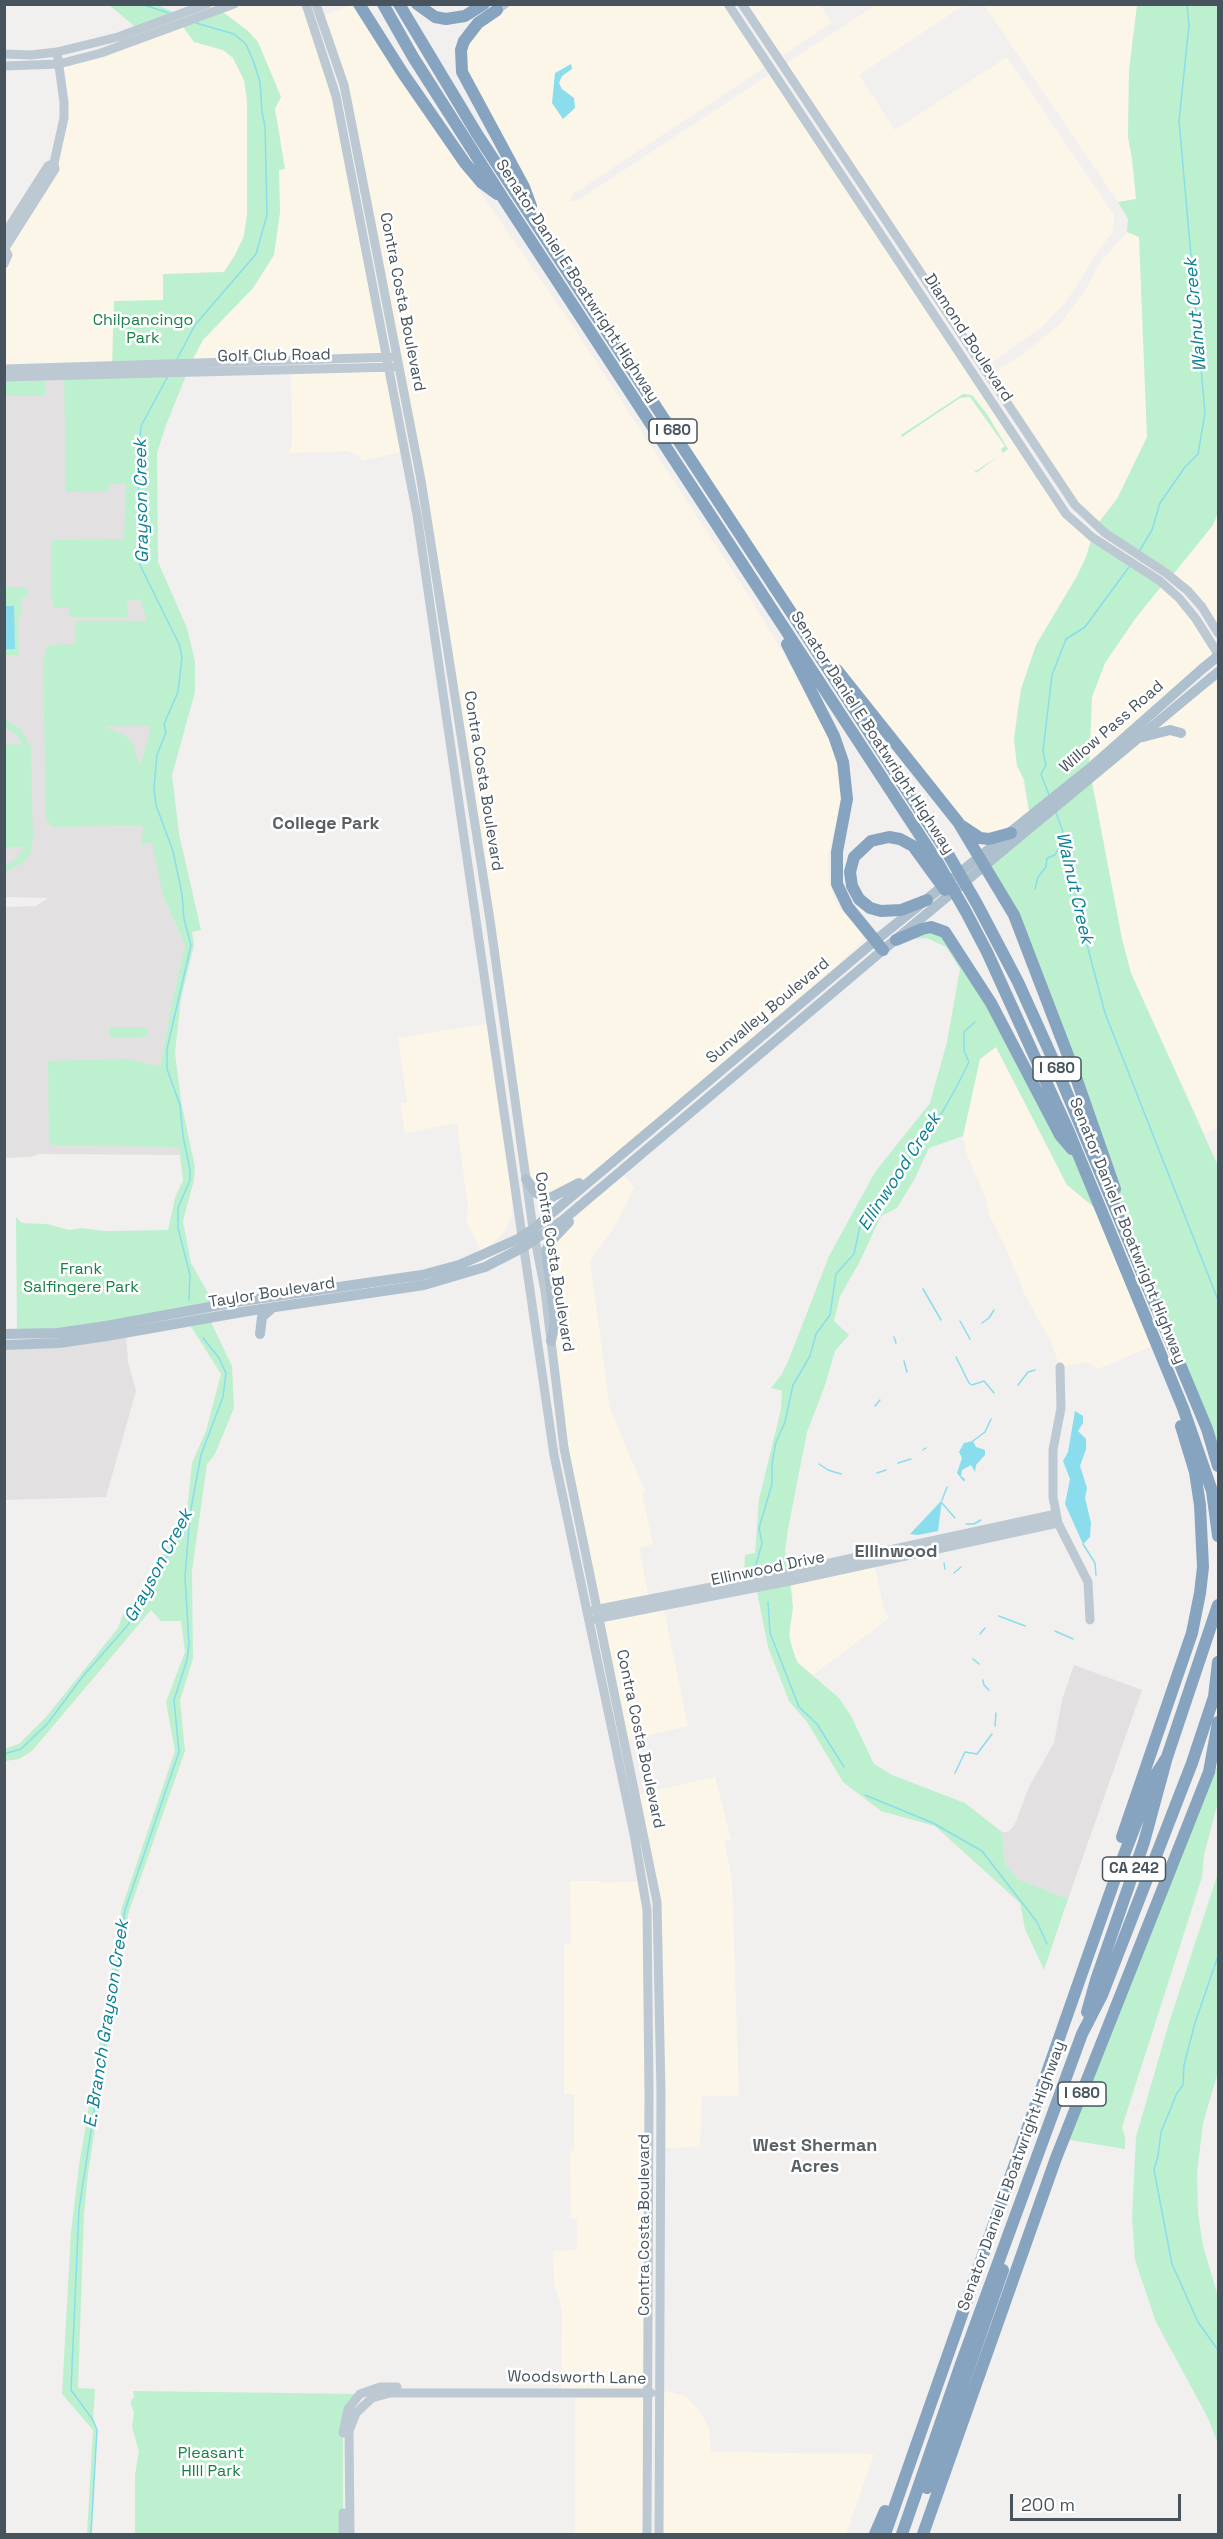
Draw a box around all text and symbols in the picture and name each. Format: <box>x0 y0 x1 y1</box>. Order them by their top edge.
street label: Senator Daniel E Boatwright Highway <box>491 156 663 406</box>
street label: Contra Costa Boulevard <box>375 211 429 393</box>
water label: Walnut Creek <box>1180 257 1212 373</box>
street label: Diamond Boulevard <box>919 270 1017 406</box>
park label: Chilpancingo Park <box>93 311 193 349</box>
street label: Golf Club Road <box>217 345 331 367</box>
road number: I 680 <box>649 419 697 443</box>
water label: Grayson Creek <box>130 438 154 564</box>
street label: Senator Daniel E Boatwright Highway <box>786 608 958 858</box>
street label: Willow Pass Road <box>1056 677 1168 777</box>
street label: Contra Costa Boulevard <box>459 690 507 872</box>
district label: College Park <box>272 813 380 835</box>
water label: Walnut Creek <box>1051 830 1097 946</box>
street label: Sunvalley Boulevard <box>703 954 833 1068</box>
road number: I 680 <box>1033 1057 1081 1081</box>
street label: Senator Daniel E Boatwright Highway <box>1065 1095 1189 1367</box>
water label: Ellinwood Creek <box>854 1109 946 1235</box>
street label: Contra Costa Boulevard <box>530 1171 578 1353</box>
park label: Frank Salfingere Park <box>23 1260 139 1298</box>
street label: Taylor Boulevard <box>207 1274 337 1312</box>
water label: Grayson Creek <box>120 1506 198 1626</box>
district label: Ellinwood <box>854 1541 938 1563</box>
street label: Ellinwood Drive <box>709 1548 827 1590</box>
street label: Contra Costa Boulevard <box>612 1648 668 1830</box>
road number: CA 242 <box>1102 1857 1166 1881</box>
water label: E. Branch Grayson Creek <box>80 1918 134 2130</box>
street label: Senator Daniel E Boatwright Highway <box>954 2039 1070 2313</box>
road number: I 680 <box>1058 2082 1106 2106</box>
street label: Contra Costa Boulevard <box>635 2134 655 2316</box>
district label: West Sherman Acres <box>753 2135 877 2178</box>
street label: Woodsworth Lane <box>507 2367 647 2389</box>
park label: Pleasant HIll Park <box>178 2444 244 2482</box>
scale bar <box>1013 2482 1184 2520</box>
text: 200 m <box>1021 2493 1075 2516</box>

